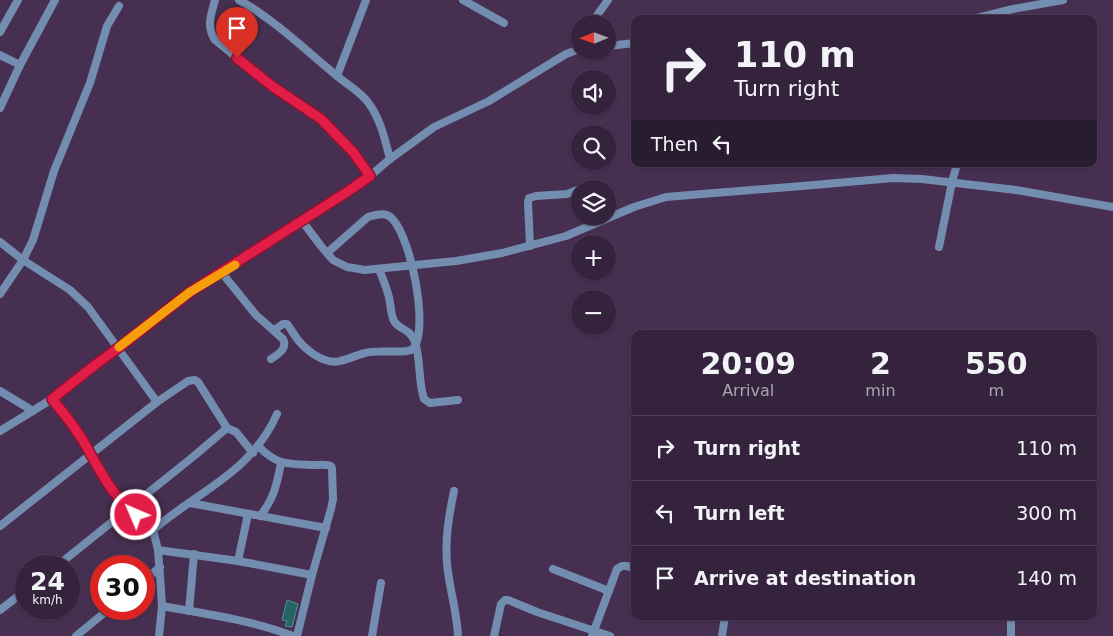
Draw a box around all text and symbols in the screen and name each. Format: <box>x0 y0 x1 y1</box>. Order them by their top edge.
pin <box>216 7 258 58</box>
icon: arrive <box>223 14 251 42</box>
north arrow <box>571 15 616 60</box>
map controls <box>571 15 616 335</box>
icon: right <box>651 35 716 100</box>
text: 110 m <box>734 35 856 75</box>
button: sound <box>571 70 616 115</box>
text: Turn right <box>734 76 839 101</box>
button: search <box>571 125 616 170</box>
icon: left <box>708 130 736 158</box>
text: Then <box>651 133 698 155</box>
button: layers <box>571 180 616 225</box>
button: + <box>571 235 616 280</box>
button: − <box>571 290 616 335</box>
text: 20:09 <box>700 346 796 381</box>
text: 2 <box>870 346 891 381</box>
text: 550 <box>965 346 1028 381</box>
text: Arrival <box>722 381 774 400</box>
text: min <box>865 381 896 400</box>
text: m <box>988 381 1004 400</box>
icon: right <box>651 434 679 462</box>
text: Turn right <box>694 437 800 459</box>
text: 110 m <box>1016 437 1077 459</box>
position arrow <box>109 488 161 540</box>
icon: left <box>651 499 679 527</box>
text: Turn left <box>694 502 785 524</box>
text: 300 m <box>1016 502 1077 524</box>
speed limit sign: 30 <box>90 555 155 620</box>
icon: arrive <box>651 564 679 592</box>
text: 24 <box>30 567 65 596</box>
text: Arrive at destination <box>694 567 916 589</box>
text: 140 m <box>1016 567 1077 589</box>
text: km/h <box>32 593 63 607</box>

